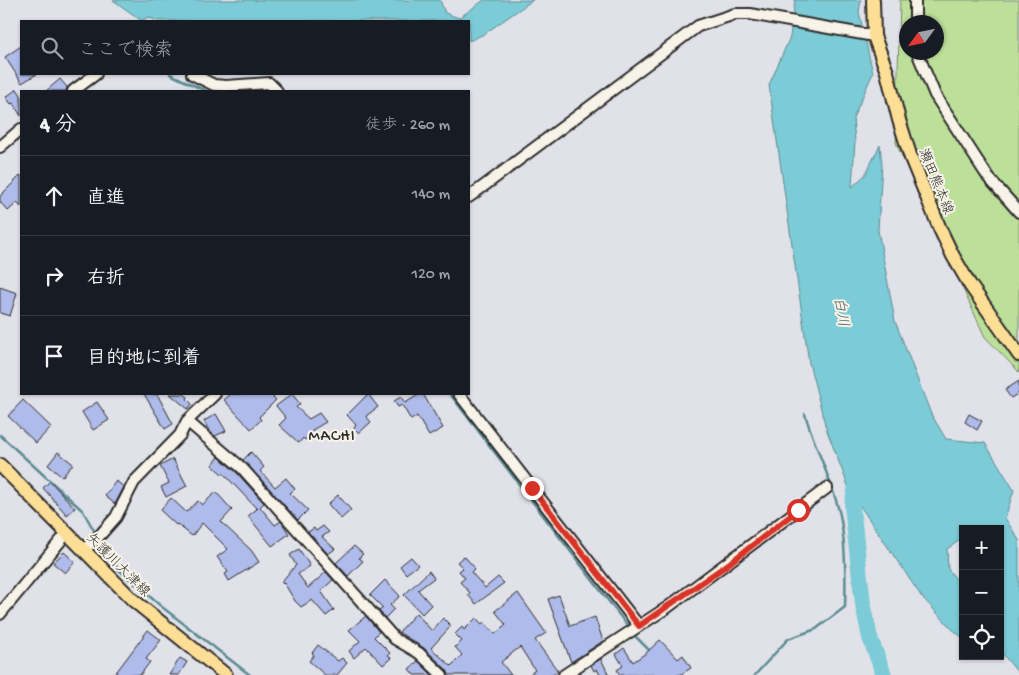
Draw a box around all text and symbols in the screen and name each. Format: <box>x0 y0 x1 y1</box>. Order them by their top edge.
north arrow <box>899 15 944 60</box>
search box <box>20 20 470 75</box>
icon: search <box>38 34 66 62</box>
text: ここで検索 <box>78 40 173 63</box>
text: 4 分 <box>40 114 76 139</box>
text: 徒歩 · 260 m <box>365 117 450 136</box>
street label: 瀬田熊本線 <box>914 146 956 218</box>
icon: ahead <box>40 182 68 210</box>
text: 140 m <box>412 186 450 205</box>
text: 直進 <box>87 188 125 211</box>
icon: right <box>40 262 68 290</box>
text: 120 m <box>411 266 450 285</box>
text: 右折 <box>87 268 125 291</box>
water label: 白川 <box>829 296 851 329</box>
icon: arrive <box>40 342 68 370</box>
text: 目的地に到着 <box>87 348 201 371</box>
district label: MACHI <box>308 428 356 447</box>
route end <box>521 477 544 500</box>
route start <box>787 499 810 522</box>
map controls <box>959 525 1004 660</box>
button: + <box>959 525 1004 570</box>
street label: 矢護川大津線 <box>82 530 153 601</box>
button: − <box>959 570 1004 615</box>
button: locate <box>959 615 1004 660</box>

